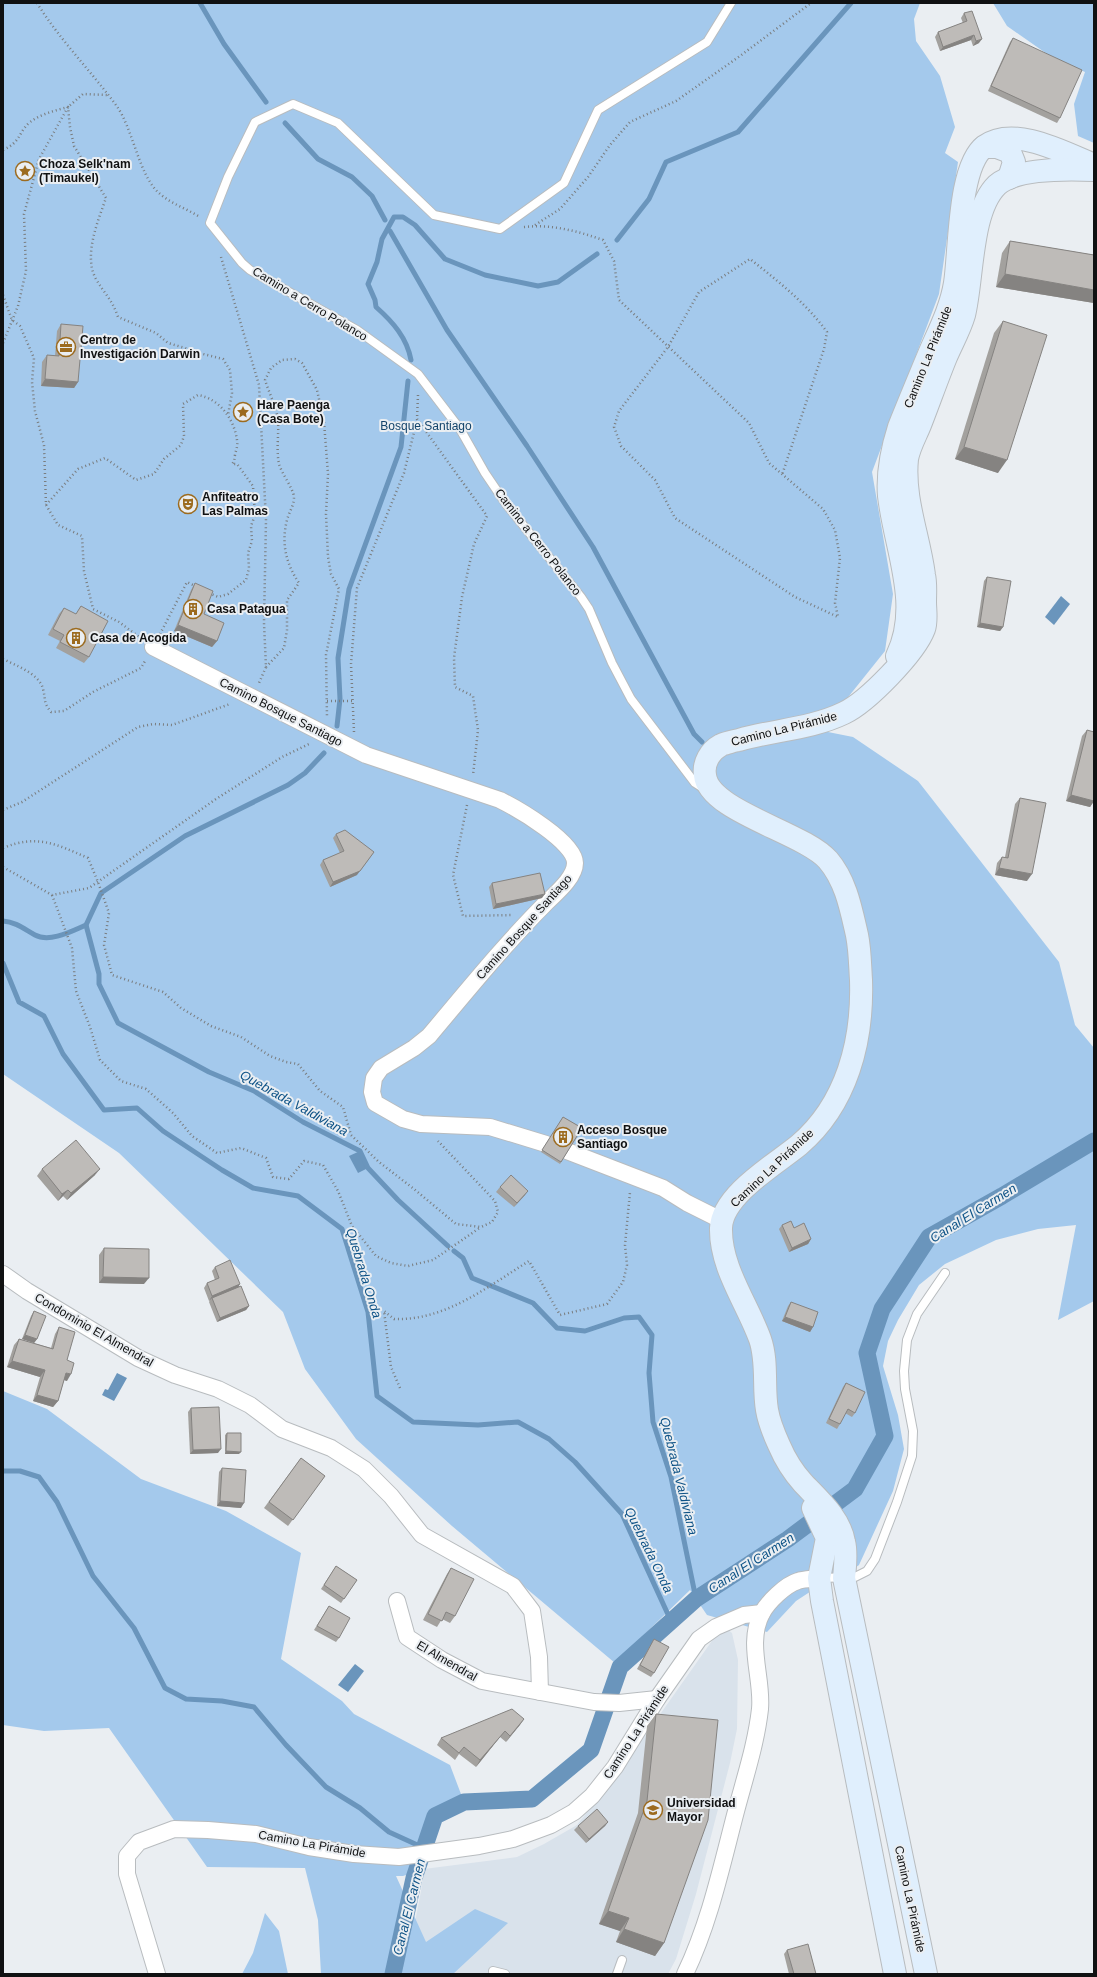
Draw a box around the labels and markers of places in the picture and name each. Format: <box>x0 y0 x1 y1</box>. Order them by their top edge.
place label: Choza Selk'nam (Timaukel) <box>39 157 131 185</box>
place icon: Choza Selk'nam (Timaukel) <box>14 160 36 182</box>
place label: Centro de Investigación Darwin <box>80 333 200 361</box>
office icon: Centro de Investigación Darwin <box>55 336 77 358</box>
place label: Hare Paenga (Casa Bote) <box>257 398 330 426</box>
place icon: Hare Paenga (Casa Bote) <box>232 401 254 423</box>
place label: Anfiteatro Las Palmas <box>202 490 268 518</box>
theatre icon: Anfiteatro Las Palmas <box>177 493 199 515</box>
building icon: Casa Patagua <box>182 598 204 620</box>
place label: Casa Patagua <box>207 602 286 616</box>
building icon: Casa de Acogida <box>65 627 87 649</box>
place label: Casa de Acogida <box>90 631 187 645</box>
place label: Acceso Bosque Santiago <box>577 1123 667 1151</box>
building icon: Acceso Bosque Santiago <box>552 1126 574 1148</box>
place label: Universidad Mayor <box>667 1796 736 1824</box>
school or university icon: Universidad Mayor <box>642 1799 664 1821</box>

